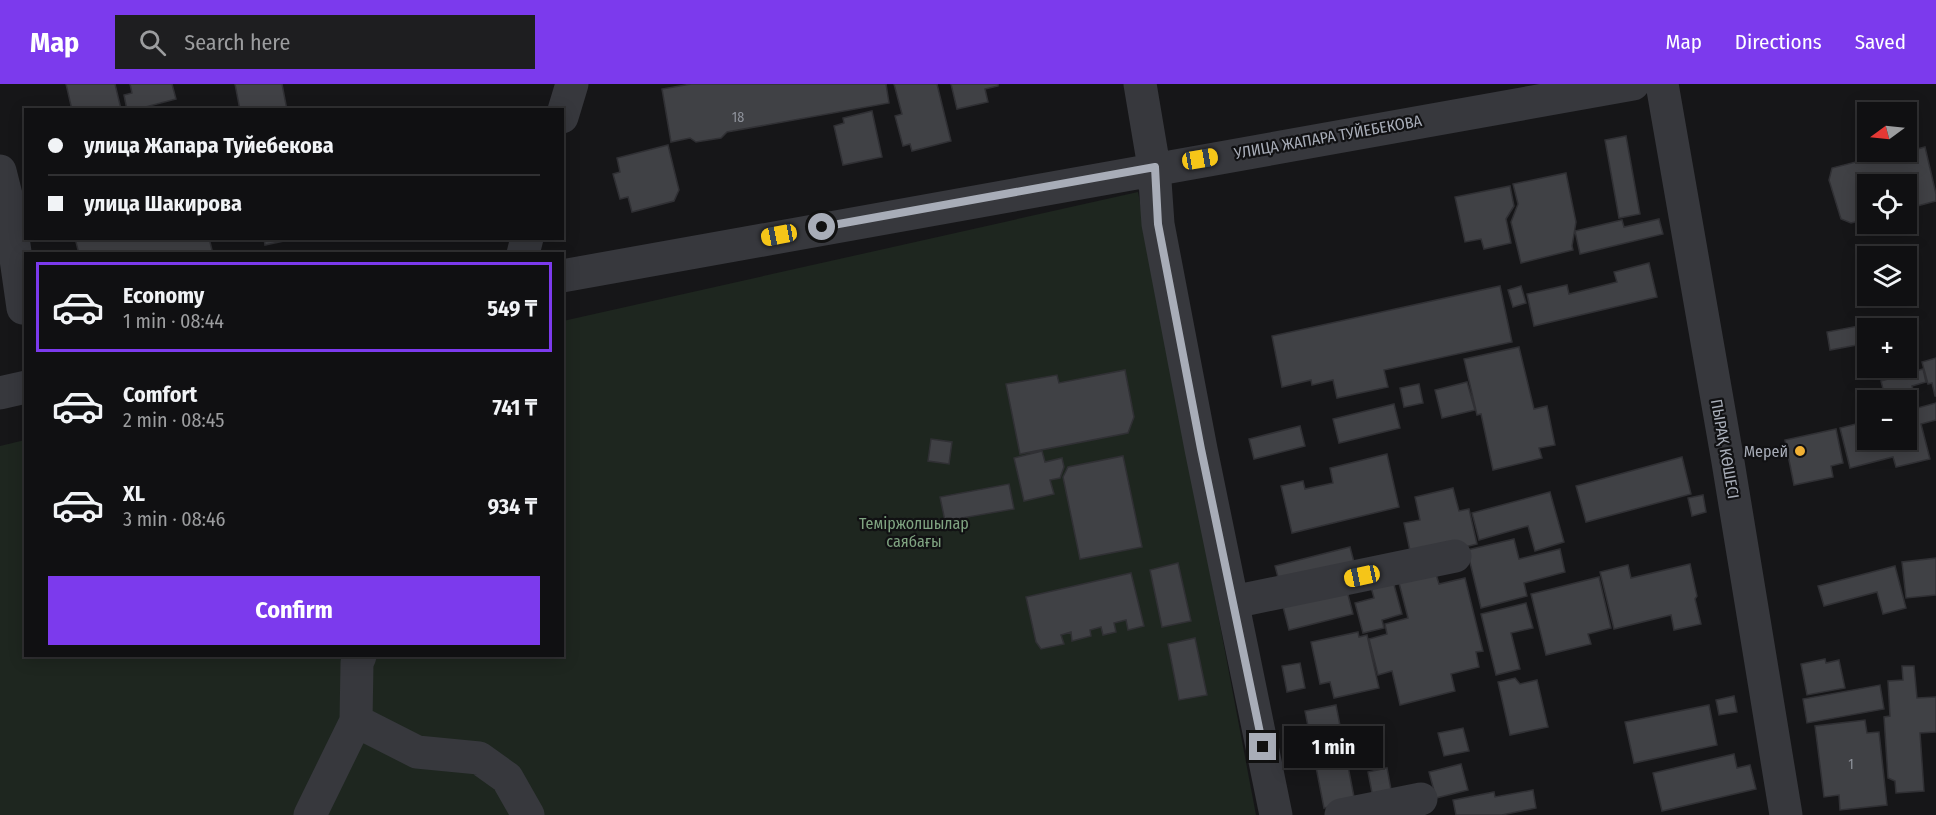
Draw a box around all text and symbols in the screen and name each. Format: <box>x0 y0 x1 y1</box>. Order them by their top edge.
search box <box>115 15 535 69</box>
text: Map <box>30 26 79 59</box>
icon: search <box>136 26 169 59</box>
text: Search here <box>184 29 290 56</box>
text: Map <box>1665 29 1702 55</box>
text: Directions <box>1735 29 1822 55</box>
text: Saved <box>1855 29 1906 55</box>
north arrow <box>1857 102 1917 162</box>
map controls <box>1857 102 1917 450</box>
house number: 18 <box>732 109 744 126</box>
street label: УЛИЦА ЖАПАРА ТУЙЕБЕКОВА <box>1232 111 1424 163</box>
text: улица Жапара Туйебекова <box>84 132 334 159</box>
car <box>1181 147 1219 171</box>
button: locate <box>1857 174 1917 234</box>
text: улица Шакирова <box>84 190 242 217</box>
route start <box>808 213 835 240</box>
car <box>760 223 798 247</box>
button: layers <box>1857 246 1917 306</box>
icon: car <box>51 280 105 334</box>
text: Economy <box>123 282 204 309</box>
text: 549 ₸ <box>487 295 537 322</box>
text: 1 min · 08:44 <box>123 309 224 333</box>
button: + <box>1857 318 1917 378</box>
icon: car <box>51 379 105 433</box>
text: Comfort <box>123 381 197 408</box>
button: − <box>1857 390 1917 450</box>
text: 741 ₸ <box>493 394 537 421</box>
street label: ПЫРАҚ КӨШЕСІ <box>1707 398 1743 500</box>
text: 2 min · 08:45 <box>123 408 224 432</box>
place label: Мерей <box>1744 442 1788 461</box>
marker: Мерей <box>1793 444 1807 458</box>
icon: car <box>51 478 105 532</box>
text: XL <box>123 480 145 507</box>
text: 934 ₸ <box>488 493 537 520</box>
text: 3 min · 08:46 <box>123 507 225 531</box>
park label: Теміржолшылар саябағы <box>859 514 969 551</box>
car <box>1343 563 1381 589</box>
button: Confirm <box>48 576 540 645</box>
callout: 1 min <box>1284 726 1383 768</box>
route end <box>1249 733 1276 760</box>
text: 1 min <box>1312 735 1355 759</box>
house number: 1 <box>1848 756 1854 773</box>

